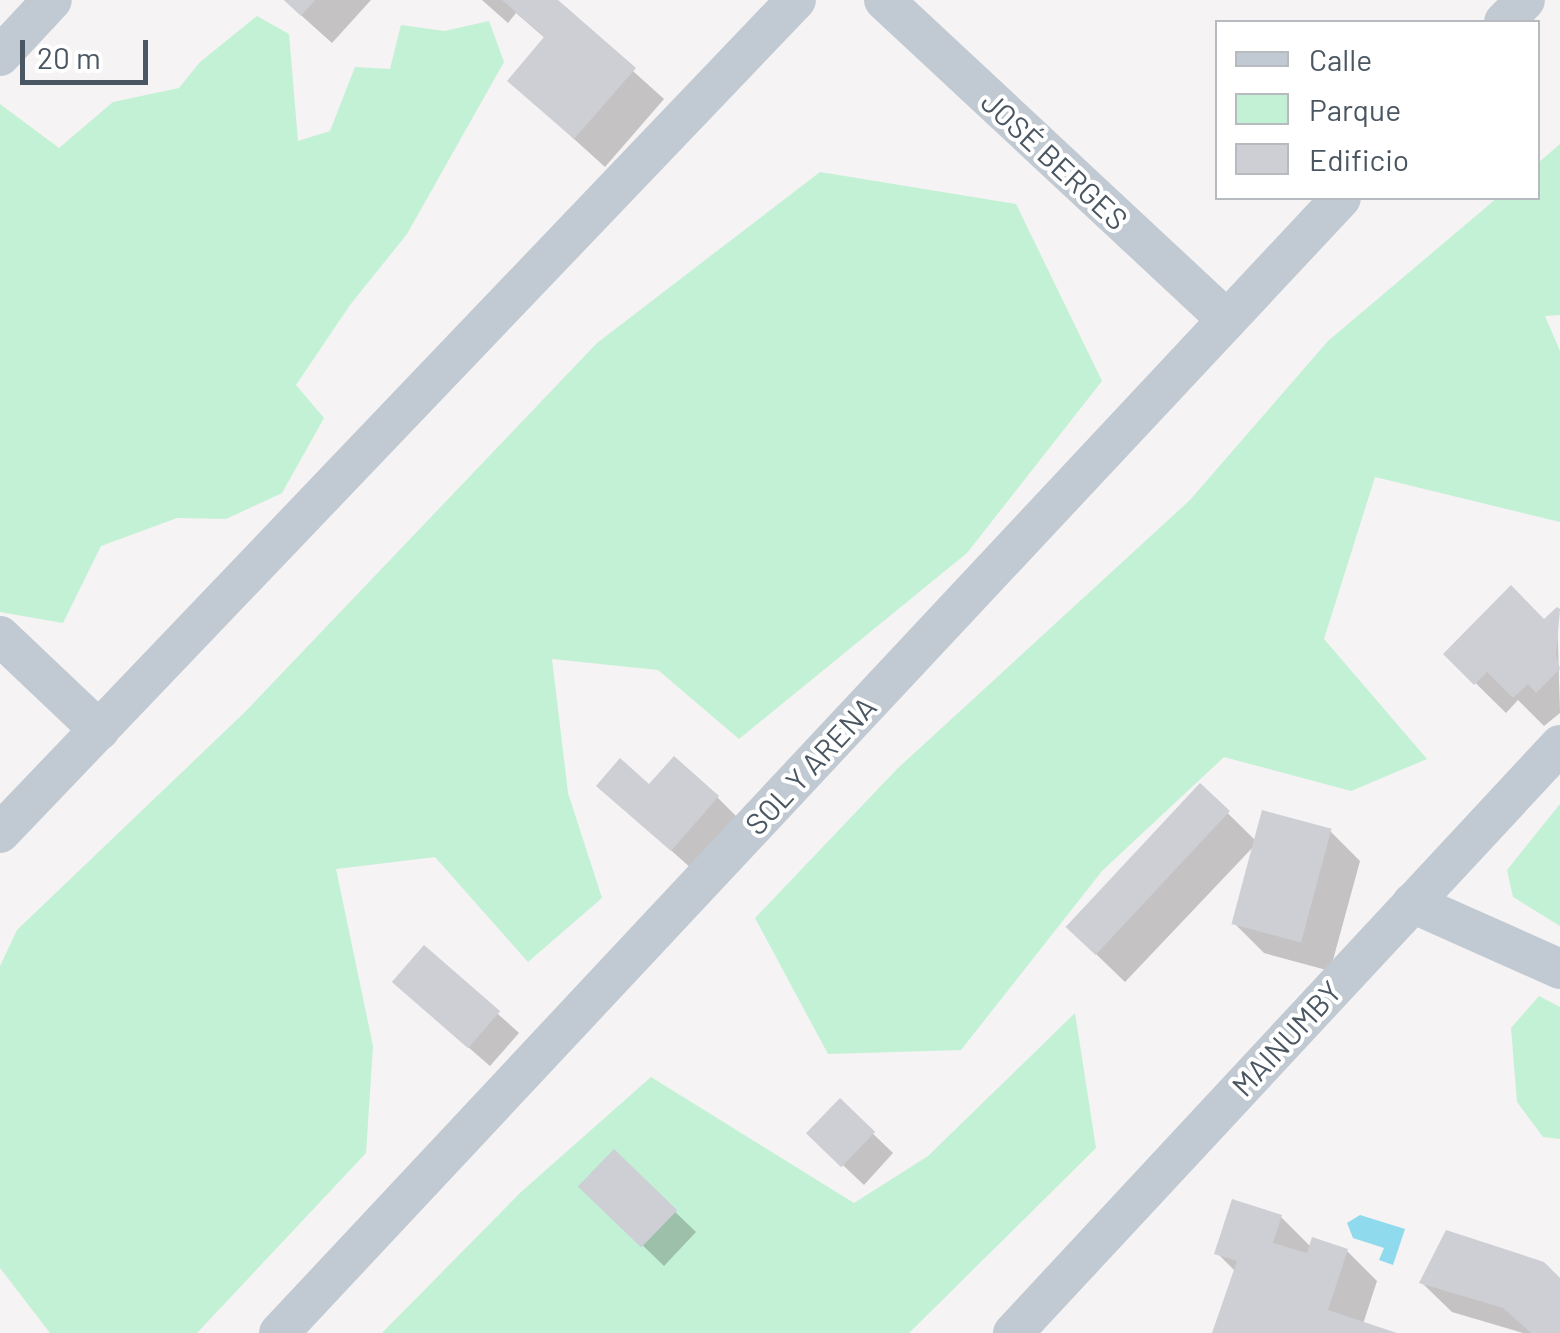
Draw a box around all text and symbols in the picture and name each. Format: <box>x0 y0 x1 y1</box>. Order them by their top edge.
scale bar <box>25 20 152 82</box>
legend <box>1215 20 1540 200</box>
text: 20 m <box>37 39 101 75</box>
text: Calle <box>1309 41 1372 77</box>
street label: JOSÉ BERGES <box>974 83 1136 237</box>
text: Parque <box>1309 91 1401 127</box>
text: Edificio <box>1309 141 1409 177</box>
street label: SOL Y ARENA <box>737 689 883 841</box>
street label: MAINUMBY <box>1224 973 1348 1103</box>

